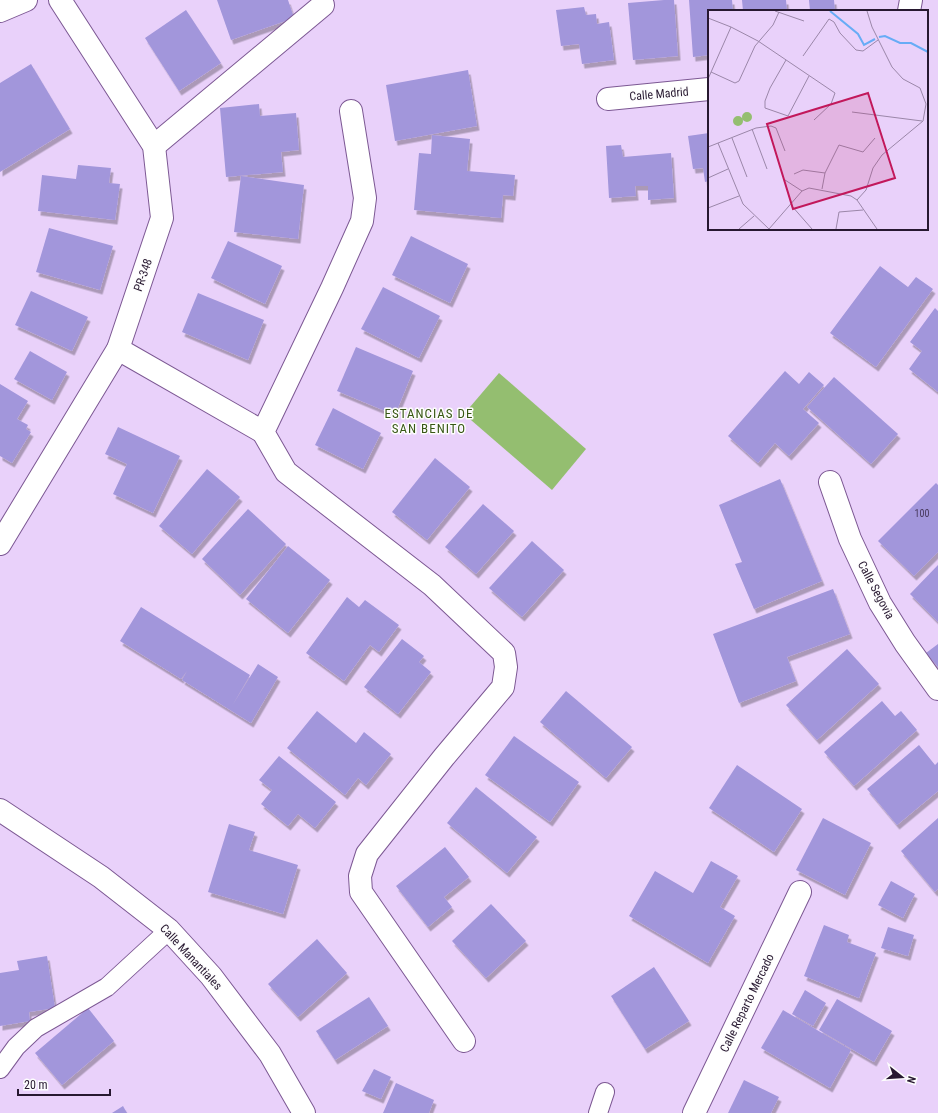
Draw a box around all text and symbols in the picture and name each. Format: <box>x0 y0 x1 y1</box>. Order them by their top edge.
inset map <box>708 10 928 230</box>
street label: Calle Madrid <box>629 84 689 104</box>
street label: PR-348 <box>131 257 155 293</box>
district label: ESTANCIAS DE SAN BENITO <box>385 406 473 436</box>
house number: 100 <box>915 508 929 519</box>
street label: Calle Segovia <box>855 559 897 622</box>
street label: Calle Manantiales <box>157 921 225 993</box>
street label: Calle Reparto Mercado <box>717 952 777 1054</box>
north arrow <box>882 1057 922 1097</box>
scale bar <box>18 1071 110 1097</box>
text: N <box>904 1075 918 1085</box>
text: 20 m <box>24 1078 48 1092</box>

